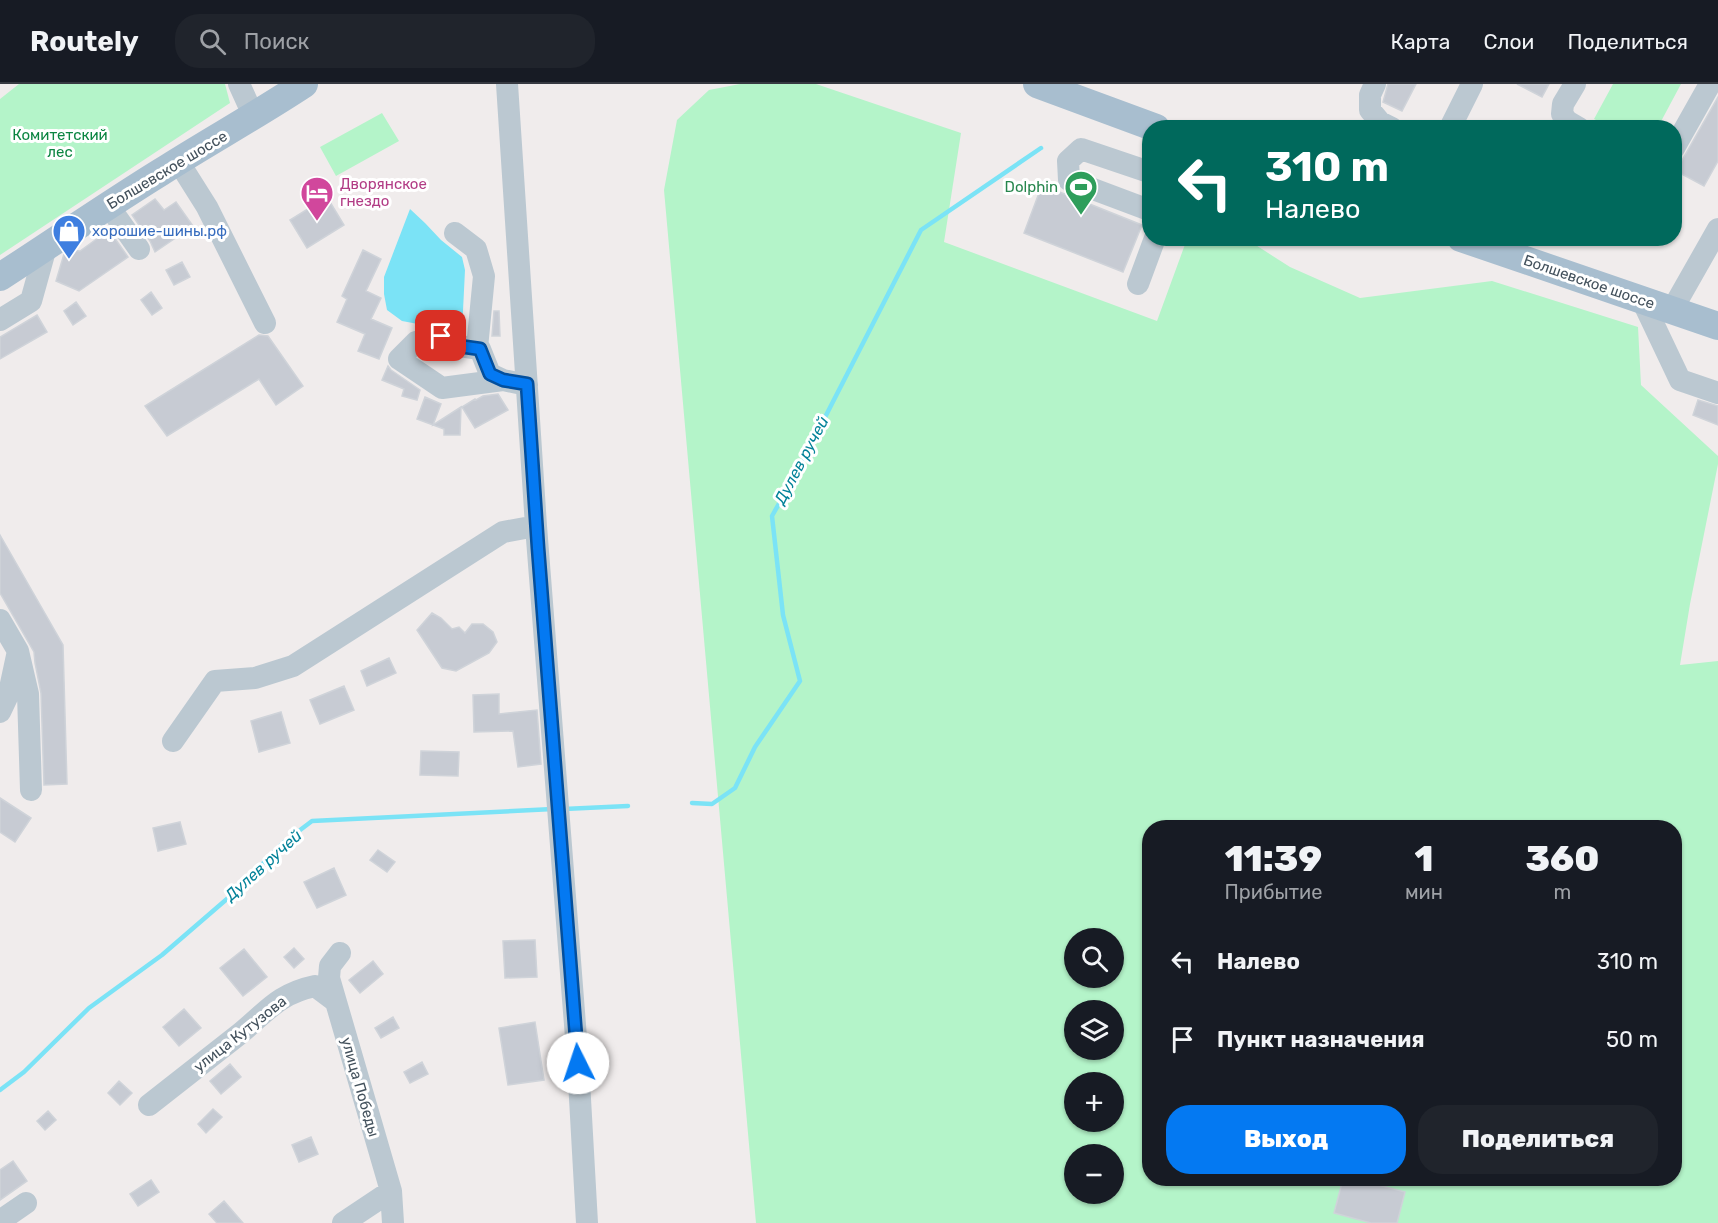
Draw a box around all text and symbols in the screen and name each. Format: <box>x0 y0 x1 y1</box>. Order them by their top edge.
search box <box>175 14 595 68</box>
text: Routely <box>30 25 139 58</box>
icon: search <box>196 25 229 58</box>
text: Поиск <box>244 28 309 55</box>
text: Карта <box>1390 29 1450 54</box>
text: Слои <box>1483 29 1534 54</box>
text: Поделиться <box>1567 29 1688 54</box>
park label: Комитетский лес <box>12 126 108 161</box>
street label: Болшевское шоссе <box>103 127 231 213</box>
text: 310 m <box>1265 142 1389 192</box>
icon: left <box>1166 144 1244 222</box>
sports icon: Dolphin <box>1063 169 1099 216</box>
hotel icon: Дворянское гнездо <box>299 175 335 222</box>
place label: Дворянское гнездо <box>340 175 427 210</box>
place label: Dolphin <box>1005 178 1058 196</box>
text: Налево <box>1265 193 1361 225</box>
shop icon: хорошие-шины.рф <box>51 213 87 260</box>
place label: хорошие-шины.рф <box>92 222 227 240</box>
street label: Болшевское шоссе <box>1521 251 1657 313</box>
pin <box>415 310 466 361</box>
icon: arrive <box>424 319 457 352</box>
water label: Дулев ручей <box>769 413 833 509</box>
water label: Дулев ручей <box>220 826 306 906</box>
text: 11:39 <box>1225 837 1322 880</box>
text: 1 <box>1414 837 1433 880</box>
text: 360 <box>1525 837 1599 880</box>
text: Прибытие <box>1225 880 1322 904</box>
text: мин <box>1405 880 1443 904</box>
text: m <box>1554 880 1571 904</box>
map controls <box>1064 928 1124 1204</box>
button: search <box>1064 928 1124 988</box>
icon: left <box>1166 945 1199 978</box>
text: Налево <box>1217 948 1300 975</box>
text: 310 m <box>1597 948 1658 975</box>
street label: улица Кутузова <box>190 992 290 1076</box>
button: layers <box>1064 1000 1124 1060</box>
icon: arrive <box>1166 1023 1199 1056</box>
text: Пункт назначения <box>1217 1026 1425 1053</box>
text: 50 m <box>1606 1026 1658 1053</box>
position arrow <box>546 1031 610 1095</box>
street label: улица Победы <box>337 1035 383 1139</box>
button: + <box>1064 1072 1124 1132</box>
button: Выход <box>1166 1105 1406 1174</box>
button: Поделиться <box>1418 1105 1658 1174</box>
button: − <box>1064 1144 1124 1204</box>

